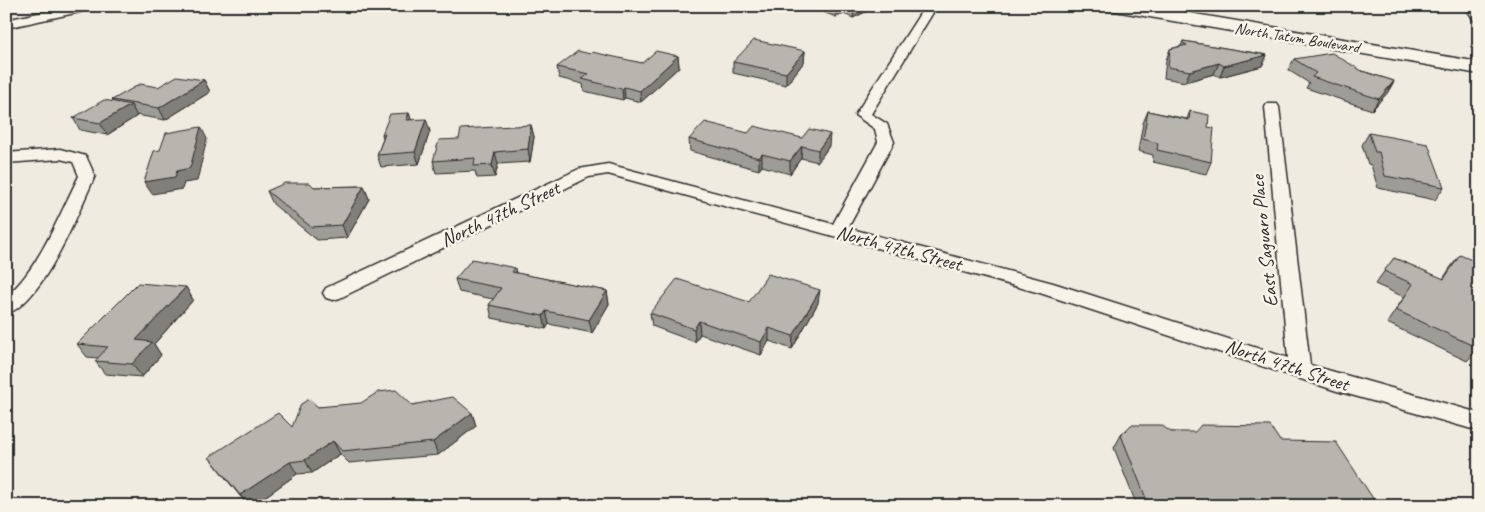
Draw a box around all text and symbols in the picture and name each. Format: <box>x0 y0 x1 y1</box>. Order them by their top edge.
street label: North Tatum Boulevard <box>1233 18 1364 58</box>
street label: East Saguaro Place <box>1244 172 1283 308</box>
street label: North 47th Street <box>436 175 566 252</box>
street label: North 47th Street <box>834 219 967 277</box>
street label: North 47th Street <box>1222 333 1354 397</box>

